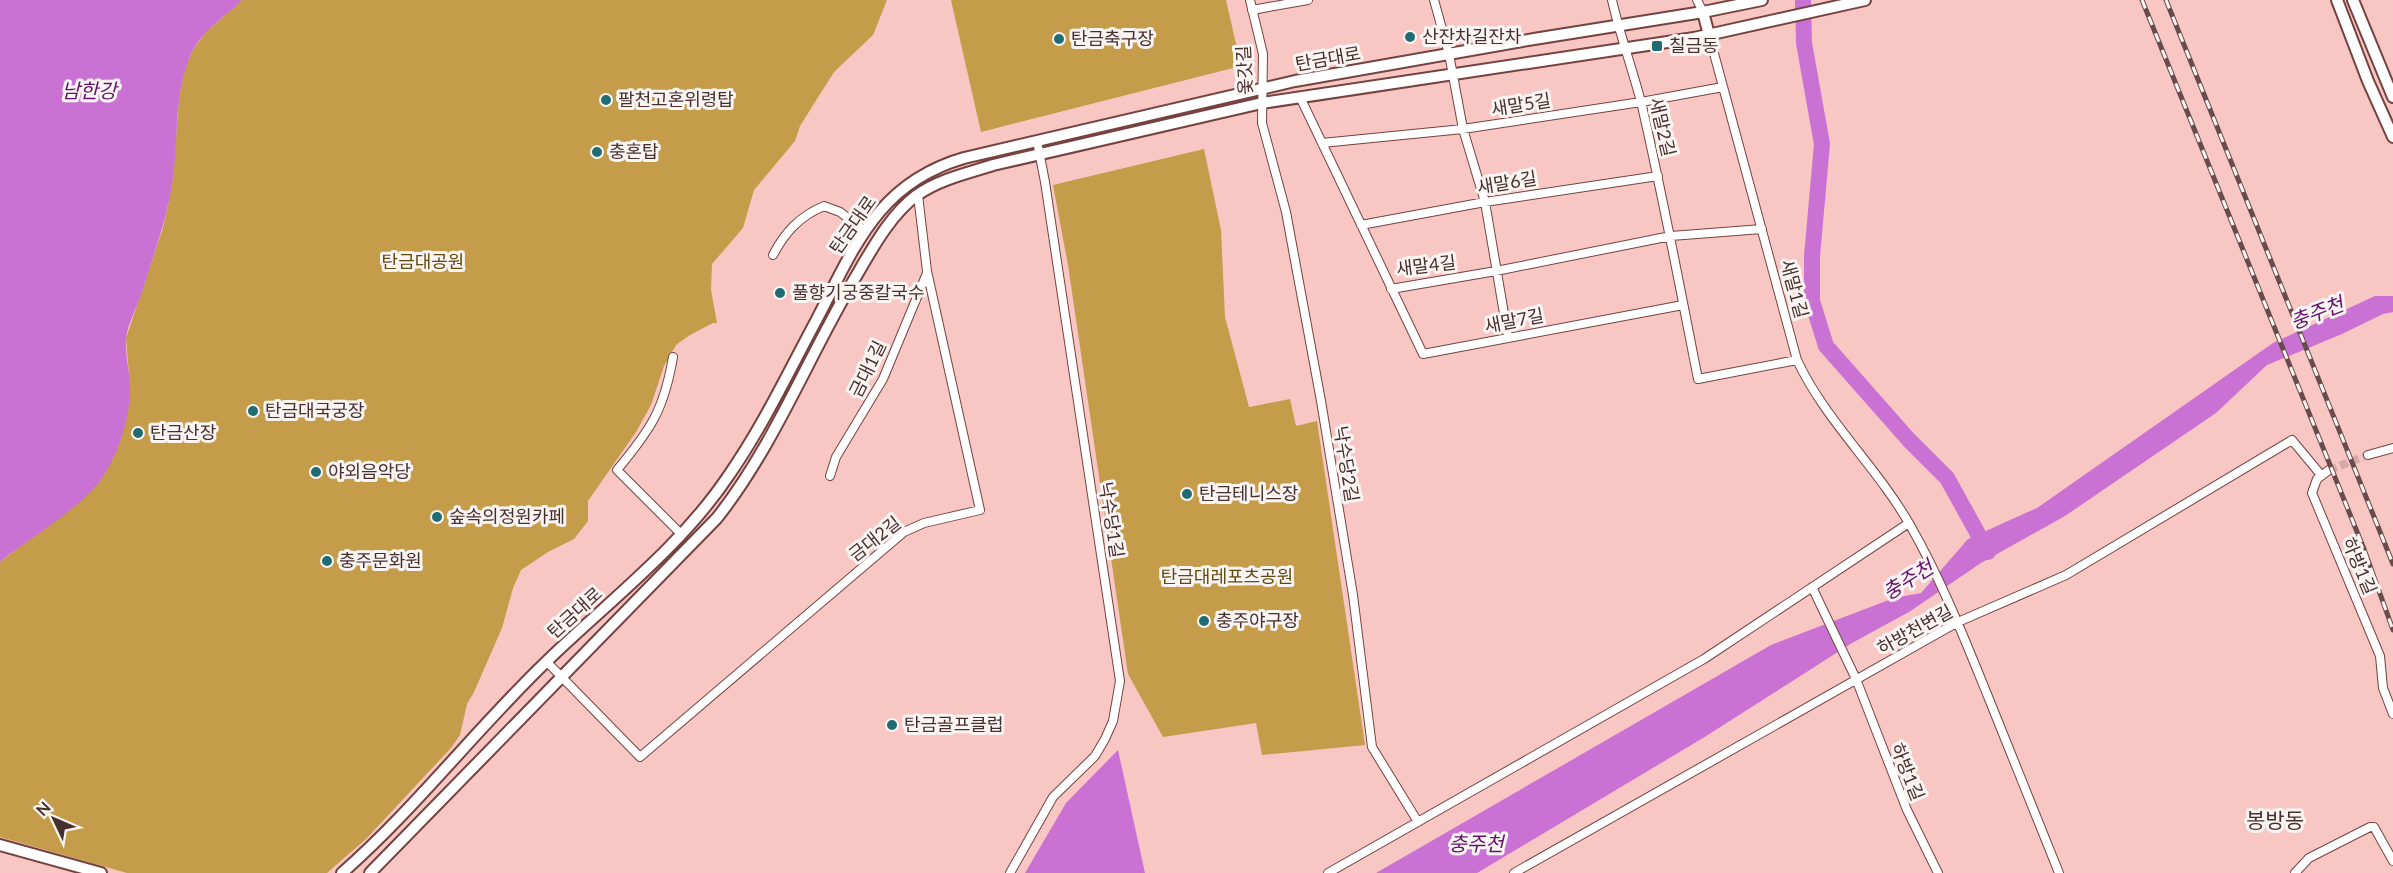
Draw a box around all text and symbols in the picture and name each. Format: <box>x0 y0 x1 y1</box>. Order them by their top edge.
place label: 산잔차길잔차 <box>1422 25 1522 47</box>
place label: 탄금축구장 <box>1071 27 1154 49</box>
marker: 산잔차길잔차 <box>1403 30 1417 44</box>
marker: 탄금축구장 <box>1052 32 1066 46</box>
place label: 칠금동 <box>1669 34 1719 56</box>
marker: 칠금동 <box>1650 39 1664 53</box>
street label: 탄금대로 <box>1293 41 1362 75</box>
street label: 옻갓길 <box>1232 45 1256 95</box>
water label: 남한강 <box>61 78 119 102</box>
place label: 팔천고혼위령탑 <box>618 88 734 110</box>
street label: 새말5길 <box>1489 88 1552 120</box>
marker: 팔천고혼위령탑 <box>599 93 613 107</box>
street label: 새말2길 <box>1645 95 1680 159</box>
place label: 충혼탑 <box>609 140 659 162</box>
marker: 충혼탑 <box>590 145 604 159</box>
street label: 새말6길 <box>1475 166 1538 198</box>
street label: 탄금대로 <box>824 191 880 258</box>
park label: 탄금대공원 <box>382 250 464 272</box>
street label: 새말4길 <box>1395 250 1457 280</box>
street label: 새말1길 <box>1777 257 1813 321</box>
place label: 풀향기궁중칼국수 <box>792 281 924 303</box>
marker: 풀향기궁중칼국수 <box>773 286 787 300</box>
water label: 충주천 <box>2287 290 2349 333</box>
street label: 새말7길 <box>1482 303 1545 337</box>
street label: 금대1길 <box>844 337 890 400</box>
place label: 탄금대국궁장 <box>265 399 364 421</box>
marker: 탄금대국궁장 <box>246 404 260 418</box>
place label: 탄금산장 <box>150 421 216 443</box>
street label: 낙수당2길 <box>1330 424 1364 503</box>
marker: 탄금산장 <box>131 426 145 440</box>
place label: 야외음악당 <box>328 460 411 482</box>
marker: 야외음악당 <box>309 465 323 479</box>
street label: 낙수당1길 <box>1095 480 1129 559</box>
place label: 탄금테니스장 <box>1199 482 1298 504</box>
marker: 탄금테니스장 <box>1180 487 1194 501</box>
place label: 숲속의정원카페 <box>449 505 565 527</box>
marker: 숲속의정원카페 <box>430 510 444 524</box>
street label: 금대2길 <box>844 511 905 565</box>
street label: 하방1길 <box>2338 534 2382 598</box>
place label: 충주문화원 <box>339 549 422 571</box>
water label: 충주천 <box>1878 553 1939 604</box>
marker: 충주문화원 <box>320 554 334 568</box>
park label: 탄금대레포츠공원 <box>1161 565 1293 587</box>
street label: 탄금대로 <box>542 582 606 643</box>
street label: 하방천변길 <box>1873 599 1956 659</box>
place label: 충주야구장 <box>1216 609 1299 631</box>
marker: 충주야구장 <box>1197 614 1211 628</box>
place label: 탄금골프클럽 <box>904 713 1003 735</box>
marker: 탄금골프클럽 <box>885 718 899 732</box>
street label: 하방1길 <box>1886 740 1929 804</box>
north arrow <box>24 789 84 849</box>
text: N <box>32 797 54 819</box>
district label: 봉방동 <box>2246 807 2304 832</box>
water label: 충주천 <box>1448 831 1506 855</box>

